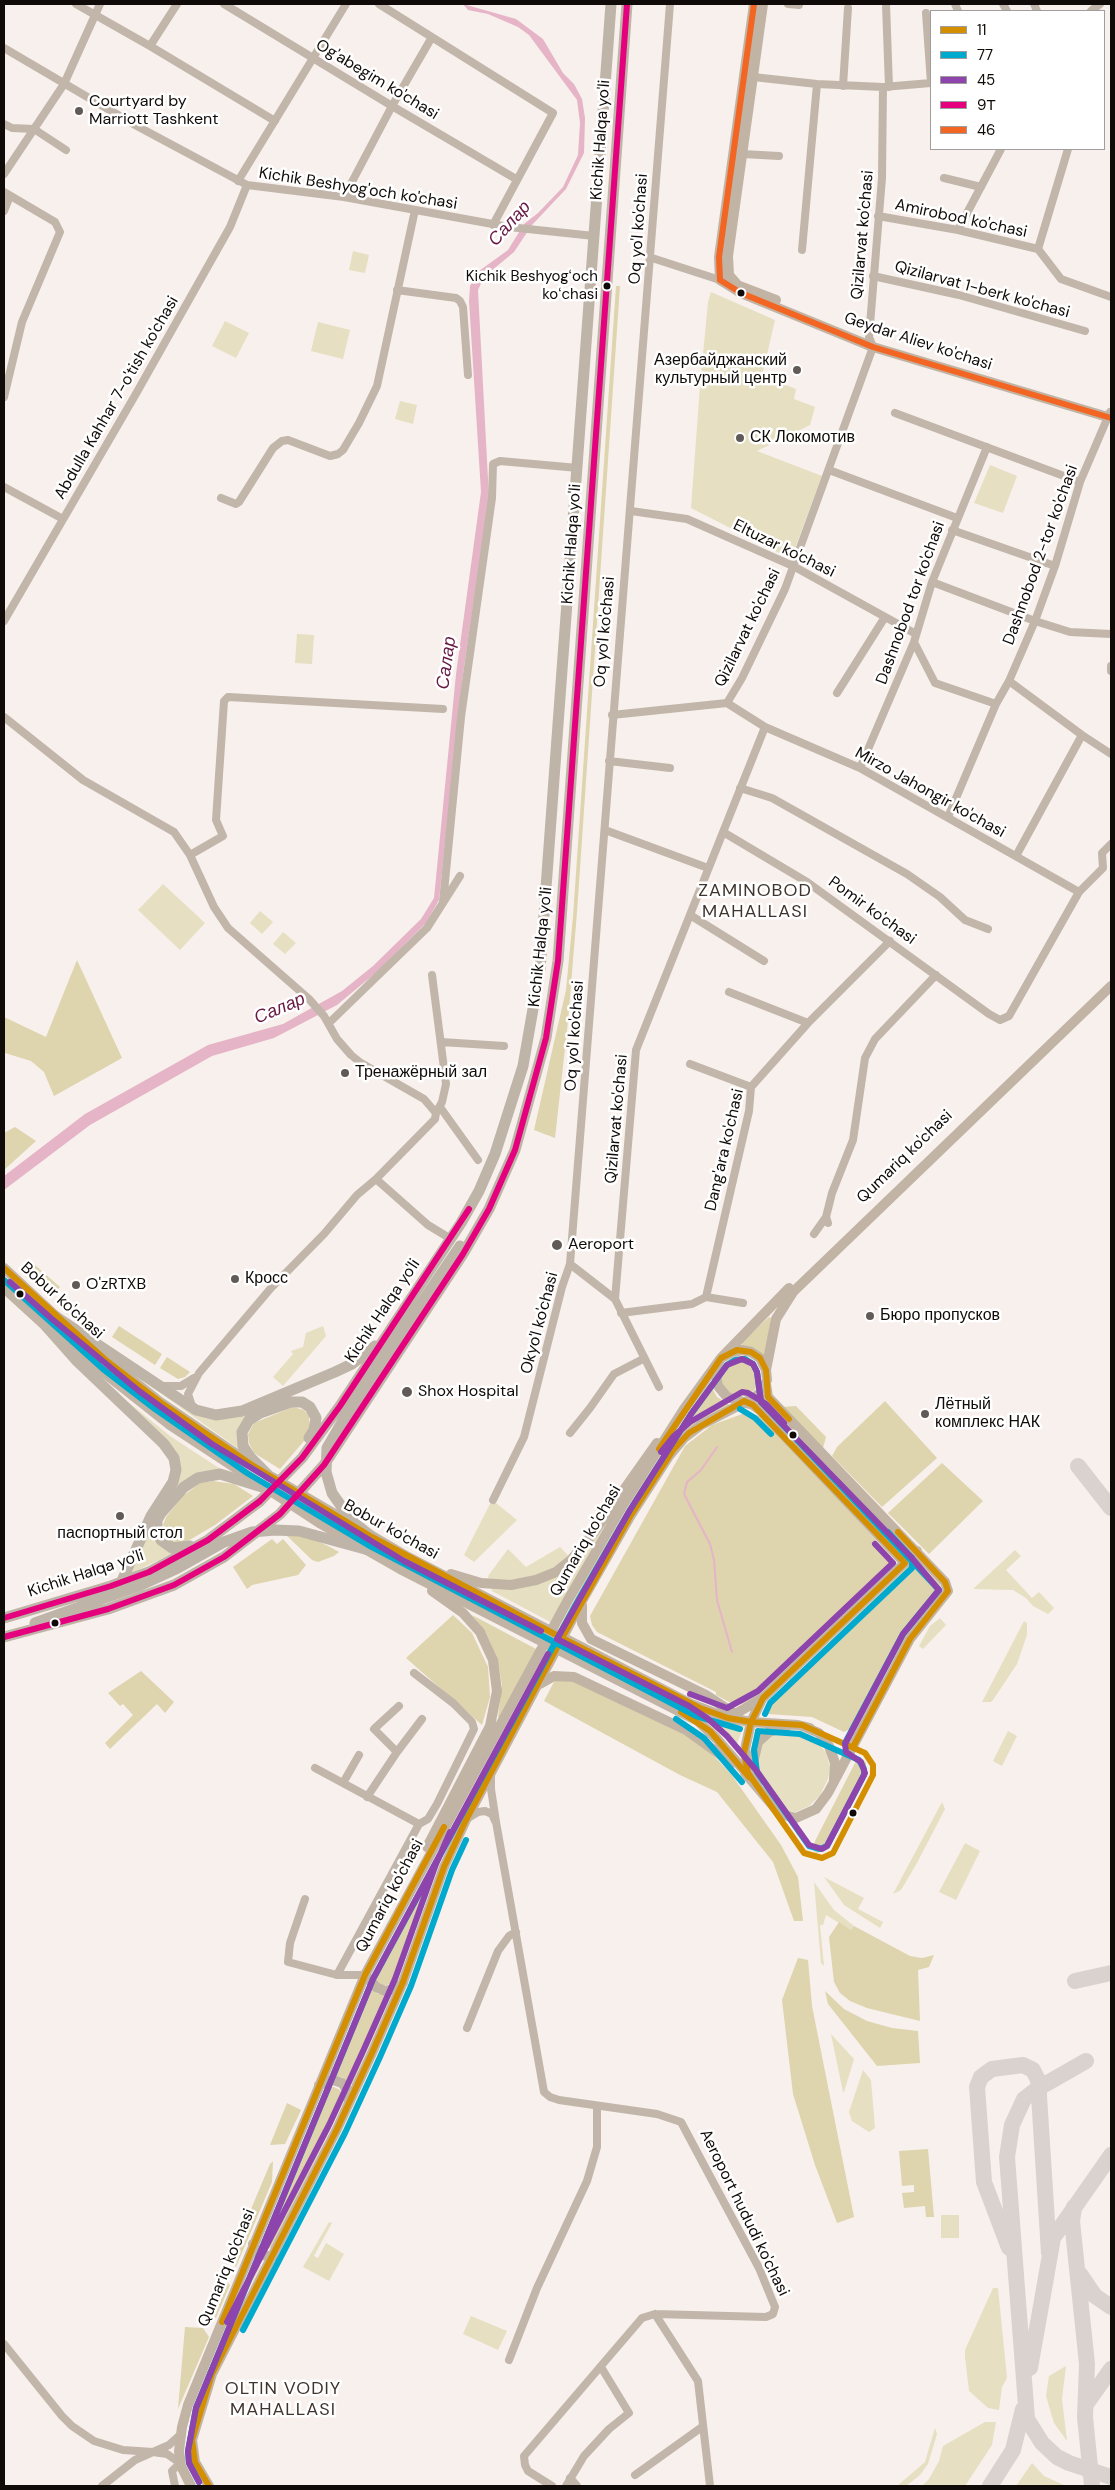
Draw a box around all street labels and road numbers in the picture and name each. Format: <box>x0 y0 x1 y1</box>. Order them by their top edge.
street label: Og'abegim ko'chasi <box>312 36 442 124</box>
street label: Kichik Halqa yo'li <box>587 79 615 201</box>
street label: Kichik Beshyog'och ko'chasi <box>257 164 459 214</box>
street label: Qizilarvat ko'chasi <box>848 170 878 300</box>
street label: Oq yo'l ko'chasi <box>626 173 652 285</box>
street label: Amirobod ko'chasi <box>893 196 1029 242</box>
street label: Qizilarvat 1-berk ko'chasi <box>892 257 1072 323</box>
street label: Abdulla Kahhar 7-o'tish ko'chasi <box>51 293 183 503</box>
street label: Geydar Aliev ko'chasi <box>842 309 994 375</box>
street label: Dashnobod 2-tor ko'chasi <box>999 462 1083 648</box>
street label: Kichik Halqa yo'li <box>558 483 586 605</box>
street label: Eltuzar ko'chasi <box>730 516 838 582</box>
street label: Dashnobod tor ko'chasi <box>873 519 949 687</box>
street label: Qizilarvat ko'chasi <box>711 566 785 690</box>
street label: Oq yo'l ko'chasi <box>591 576 619 688</box>
street label: Mirzo Jahongir ko'chasi <box>851 744 1009 842</box>
street label: Pomir ko'chasi <box>824 873 920 949</box>
street label: Kichik Halqa yo'li <box>525 886 557 1008</box>
street label: Oq yo'l ko'chasi <box>562 980 588 1092</box>
street label: Qizilarvat ko'chasi <box>602 1054 632 1184</box>
street label: Dang'ara ko'chasi <box>702 1087 748 1213</box>
street label: Qumariq ko'chasi <box>853 1106 957 1208</box>
street label: Kichik Halqa yo'li <box>341 1256 425 1366</box>
street label: Bobur ko'chasi <box>16 1259 108 1343</box>
street label: Okyo'l ko'chasi <box>517 1270 563 1376</box>
street label: Qumariq ko'chasi <box>546 1482 626 1600</box>
street label: Bobur ko'chasi <box>340 1496 442 1564</box>
street label: Kichik Halqa yo'li <box>26 1546 146 1602</box>
street label: Qumariq ko'chasi <box>352 1836 428 1956</box>
street label: Aeroport hududi ko'chasi <box>695 2127 793 2299</box>
street label: Qumariq ko'chasi <box>195 2206 259 2330</box>

